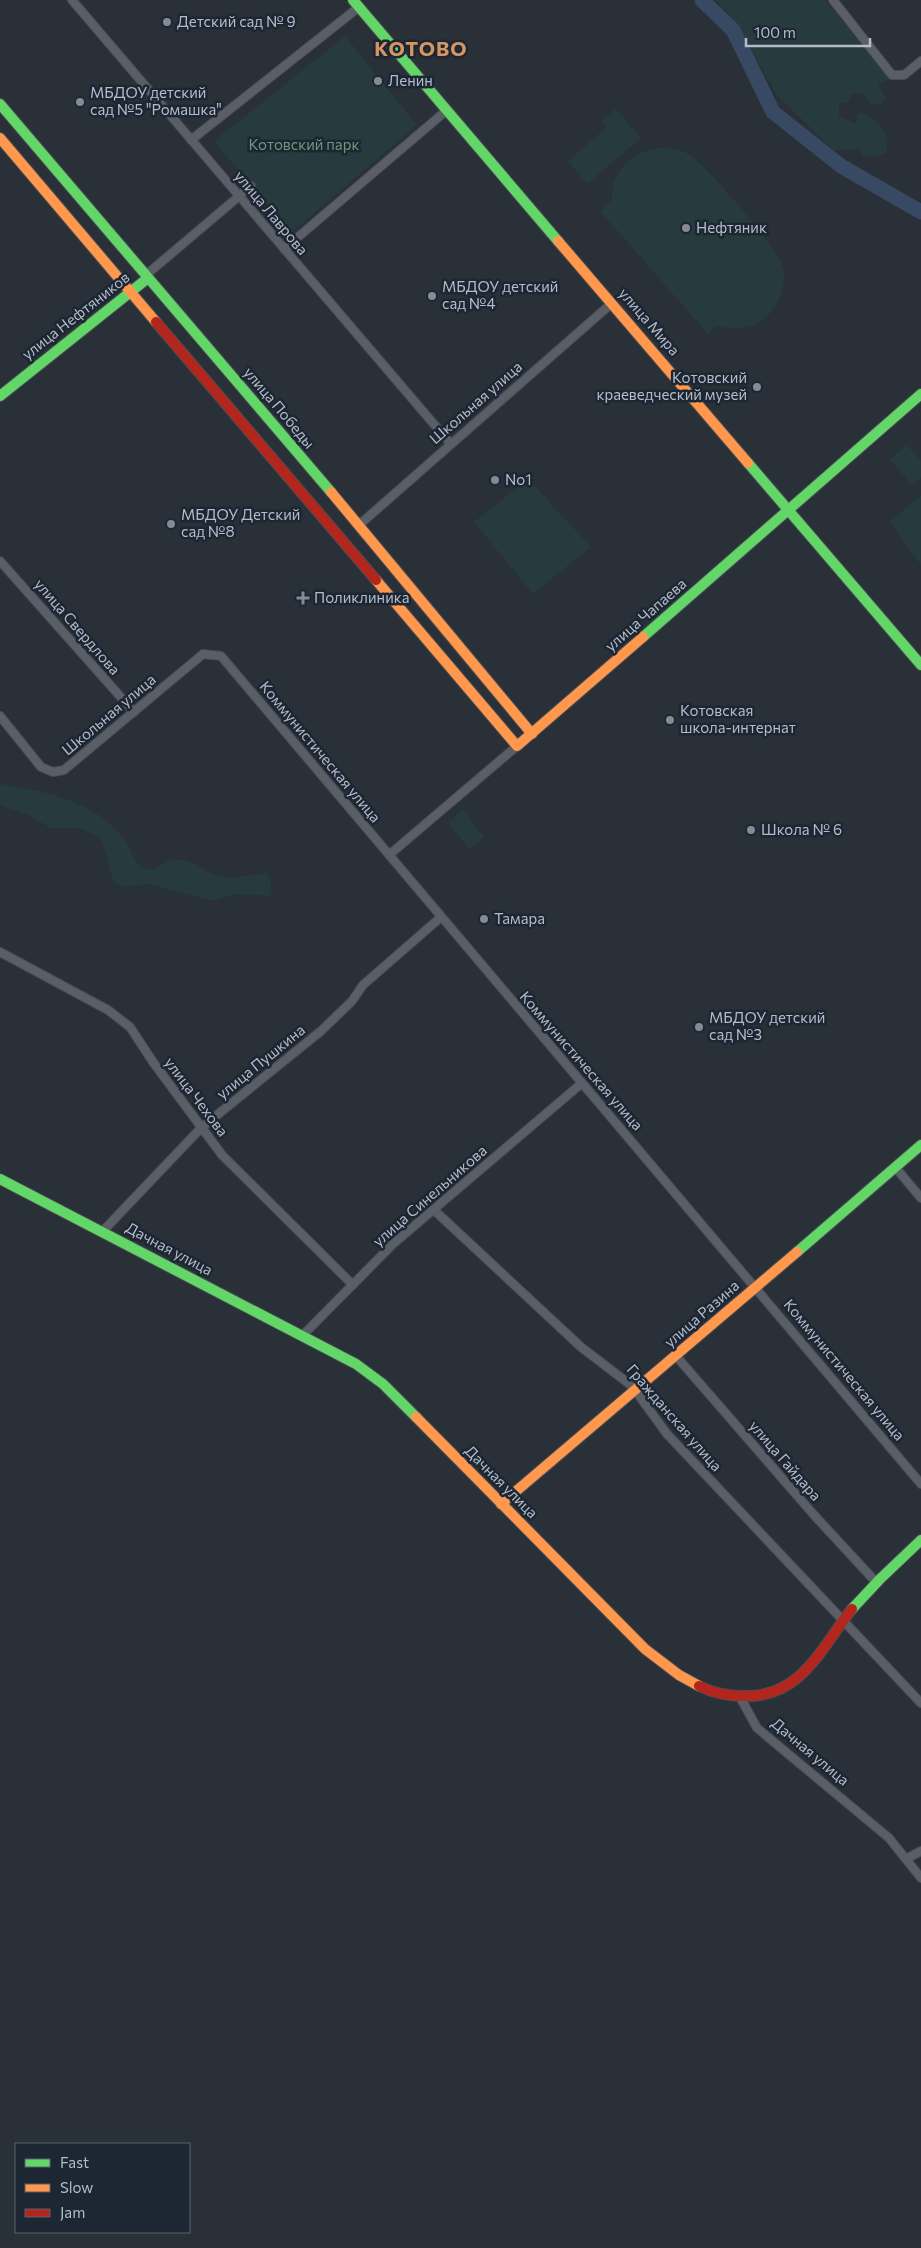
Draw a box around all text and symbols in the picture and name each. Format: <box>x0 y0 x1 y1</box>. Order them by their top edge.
place label: Детский сад № 9 <box>177 12 296 30</box>
scale bar <box>746 15 870 47</box>
marker: Детский сад № 9 <box>161 16 173 28</box>
text: 100 m <box>754 23 796 41</box>
district label: КОТОВО <box>374 36 468 60</box>
place label: Ленин <box>388 71 433 89</box>
marker: Ленин <box>372 75 384 87</box>
place label: МБДОУ детский сад №5 "Ромашка" <box>90 83 222 118</box>
marker: МБДОУ детский сад №5 "Ромашка" <box>74 96 86 108</box>
park label: Котовский парк <box>249 135 359 153</box>
street label: улица Лаврова <box>231 167 312 258</box>
place label: Нефтяник <box>696 218 767 236</box>
marker: Нефтяник <box>680 222 692 234</box>
street label: улица Нефтяников <box>18 268 133 363</box>
place label: МБДОУ детский сад №4 <box>442 277 558 312</box>
street label: улица Мира <box>616 284 684 359</box>
marker: МБДОУ детский сад №4 <box>426 290 438 302</box>
street label: Школьная улица <box>425 357 525 447</box>
street label: улица Победы <box>240 363 319 452</box>
place label: Котовский краеведческий музей <box>596 368 747 403</box>
marker: Котовский краеведческий музей <box>751 381 763 393</box>
place label: No1 <box>505 470 532 488</box>
marker: No1 <box>489 474 501 486</box>
place label: МБДОУ Детский сад №8 <box>181 505 300 540</box>
marker: МБДОУ Детский сад №8 <box>165 518 177 530</box>
street label: улица Чапаева <box>601 574 690 654</box>
street label: улица Свердлова <box>31 575 124 678</box>
place label: Поликлиника <box>314 588 410 606</box>
marker: Поликлиника <box>296 591 310 605</box>
street label: Школьная улица <box>58 670 159 759</box>
street label: Коммунистическая улица <box>256 677 385 826</box>
place label: Котовская школа-интернат <box>680 701 796 736</box>
marker: Котовская школа-интернат <box>664 714 676 726</box>
place label: Школа № 6 <box>761 820 842 838</box>
marker: Школа № 6 <box>745 824 757 836</box>
place label: Тамара <box>494 909 545 927</box>
marker: Тамара <box>478 913 490 925</box>
street label: Коммунистическая улица <box>516 987 647 1134</box>
place label: МБДОУ детский сад №3 <box>709 1008 825 1043</box>
street label: улица Пушкина <box>213 1020 308 1102</box>
marker: МБДОУ детский сад №3 <box>693 1021 705 1033</box>
street label: улица Чехова <box>161 1053 232 1139</box>
street label: улица Синельникова <box>369 1141 490 1250</box>
street label: Дачная улица <box>123 1218 216 1279</box>
street label: улица Разина <box>660 1276 742 1351</box>
street label: Коммунистическая улица <box>780 1295 909 1444</box>
street label: Гражданская улица <box>623 1360 726 1474</box>
street label: улица Гайдара <box>746 1416 826 1504</box>
street label: Дачная улица <box>462 1441 542 1521</box>
street label: Дачная улица <box>768 1714 853 1789</box>
legend <box>15 2143 190 2233</box>
text: Fast <box>60 2153 89 2171</box>
text: Slow <box>60 2178 93 2196</box>
text: Jam <box>60 2203 85 2221</box>

